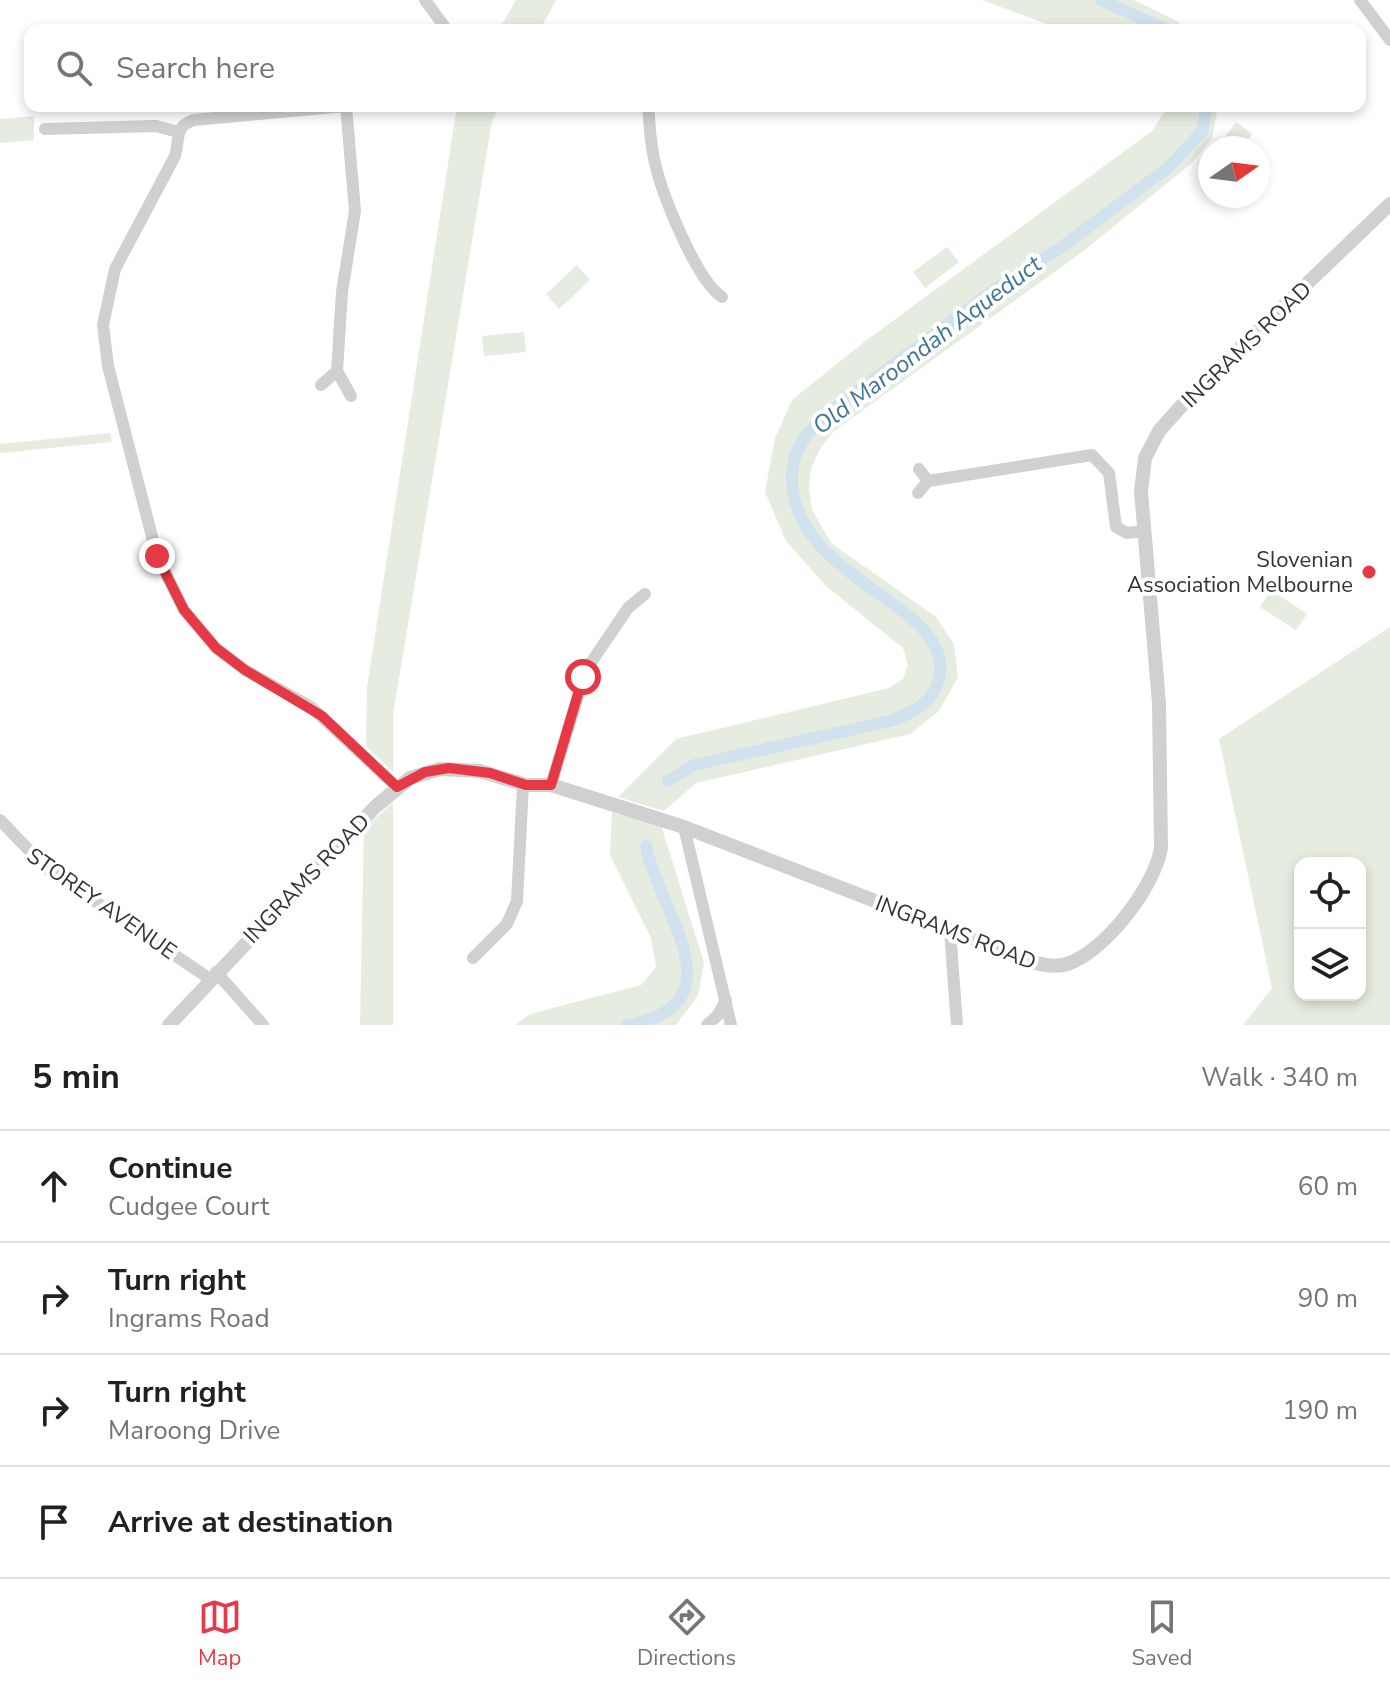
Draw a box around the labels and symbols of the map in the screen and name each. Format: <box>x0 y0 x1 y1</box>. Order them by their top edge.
north arrow <box>1198 136 1270 208</box>
water label: Old Maroondah Aqueduct <box>806 248 1048 442</box>
street label: INGRAMS ROAD <box>1175 275 1318 415</box>
route end <box>139 538 175 574</box>
place label: Slovenian Association Melbourne <box>1127 545 1353 600</box>
marker: Slovenian Association Melbourne <box>1360 563 1378 581</box>
route start <box>565 659 601 695</box>
street label: INGRAMS ROAD <box>237 807 377 950</box>
street label: STOREY AVENUE <box>21 841 182 967</box>
street label: INGRAMS ROAD <box>871 888 1040 977</box>

